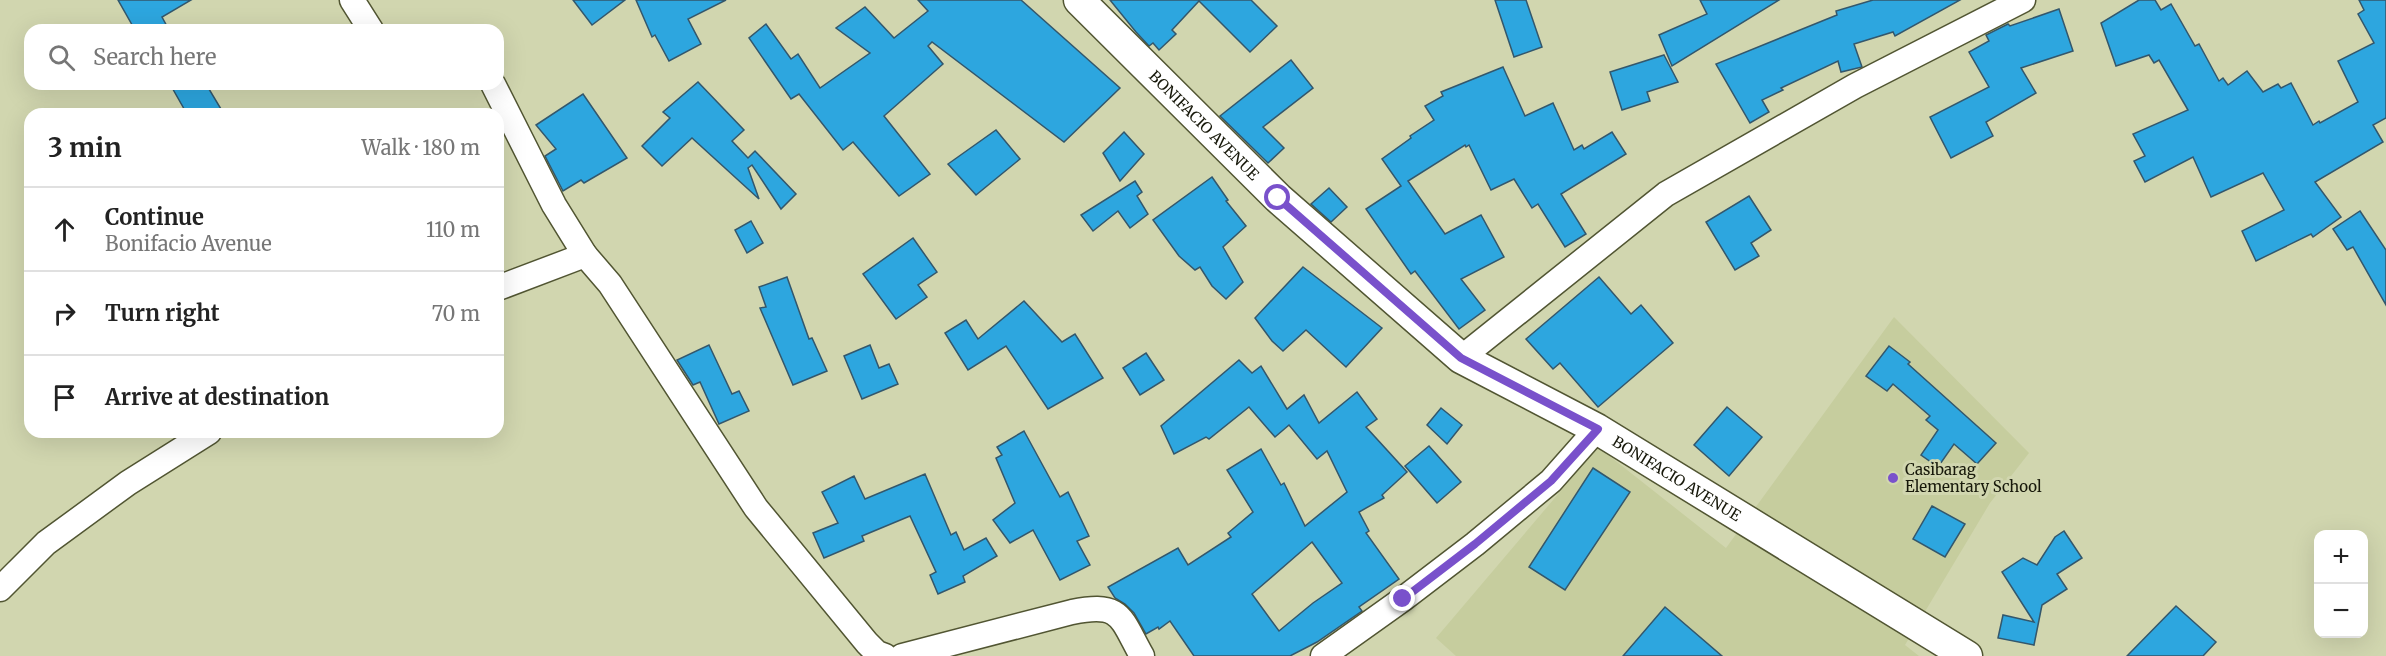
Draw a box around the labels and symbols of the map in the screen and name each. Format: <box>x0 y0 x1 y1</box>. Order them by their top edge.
street label: BONIFACIO AVENUE <box>1145 66 1264 184</box>
route start <box>1264 184 1290 210</box>
street label: BONIFACIO AVENUE <box>1609 431 1745 525</box>
place label: Casibarag Elementary School <box>1905 460 2042 496</box>
marker: Casibarag Elementary School <box>1886 471 1900 485</box>
route end <box>1389 585 1415 611</box>

